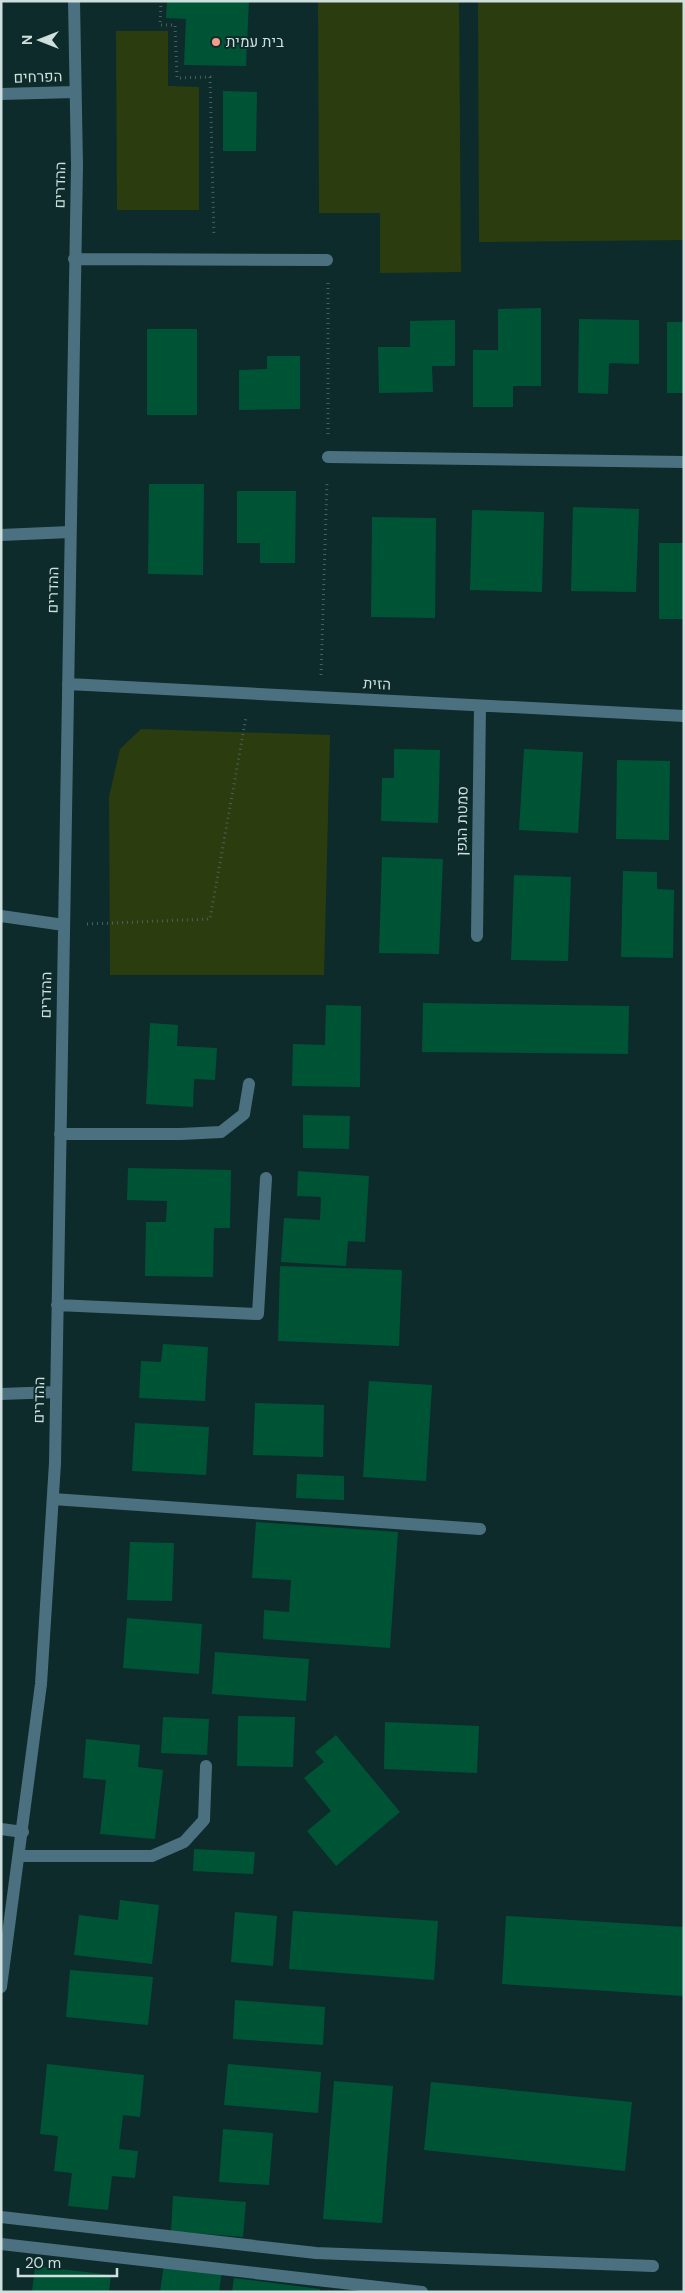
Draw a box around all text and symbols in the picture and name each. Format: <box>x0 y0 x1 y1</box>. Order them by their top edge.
north arrow <box>15 15 65 65</box>
place label: בית עמית <box>226 32 284 52</box>
text: N <box>18 35 36 45</box>
marker: בית עמית <box>210 36 222 48</box>
street label: הפרחים <box>13 66 63 88</box>
street label: ההדרים <box>50 161 70 209</box>
street label: ההדרים <box>43 566 63 614</box>
street label: הזית <box>362 673 392 695</box>
street label: סמטת הגפן <box>451 786 473 856</box>
street label: ההדרים <box>36 971 56 1019</box>
street label: ההדרים <box>29 1376 49 1424</box>
scale bar <box>18 2246 116 2278</box>
text: 20 m <box>25 2253 61 2273</box>

